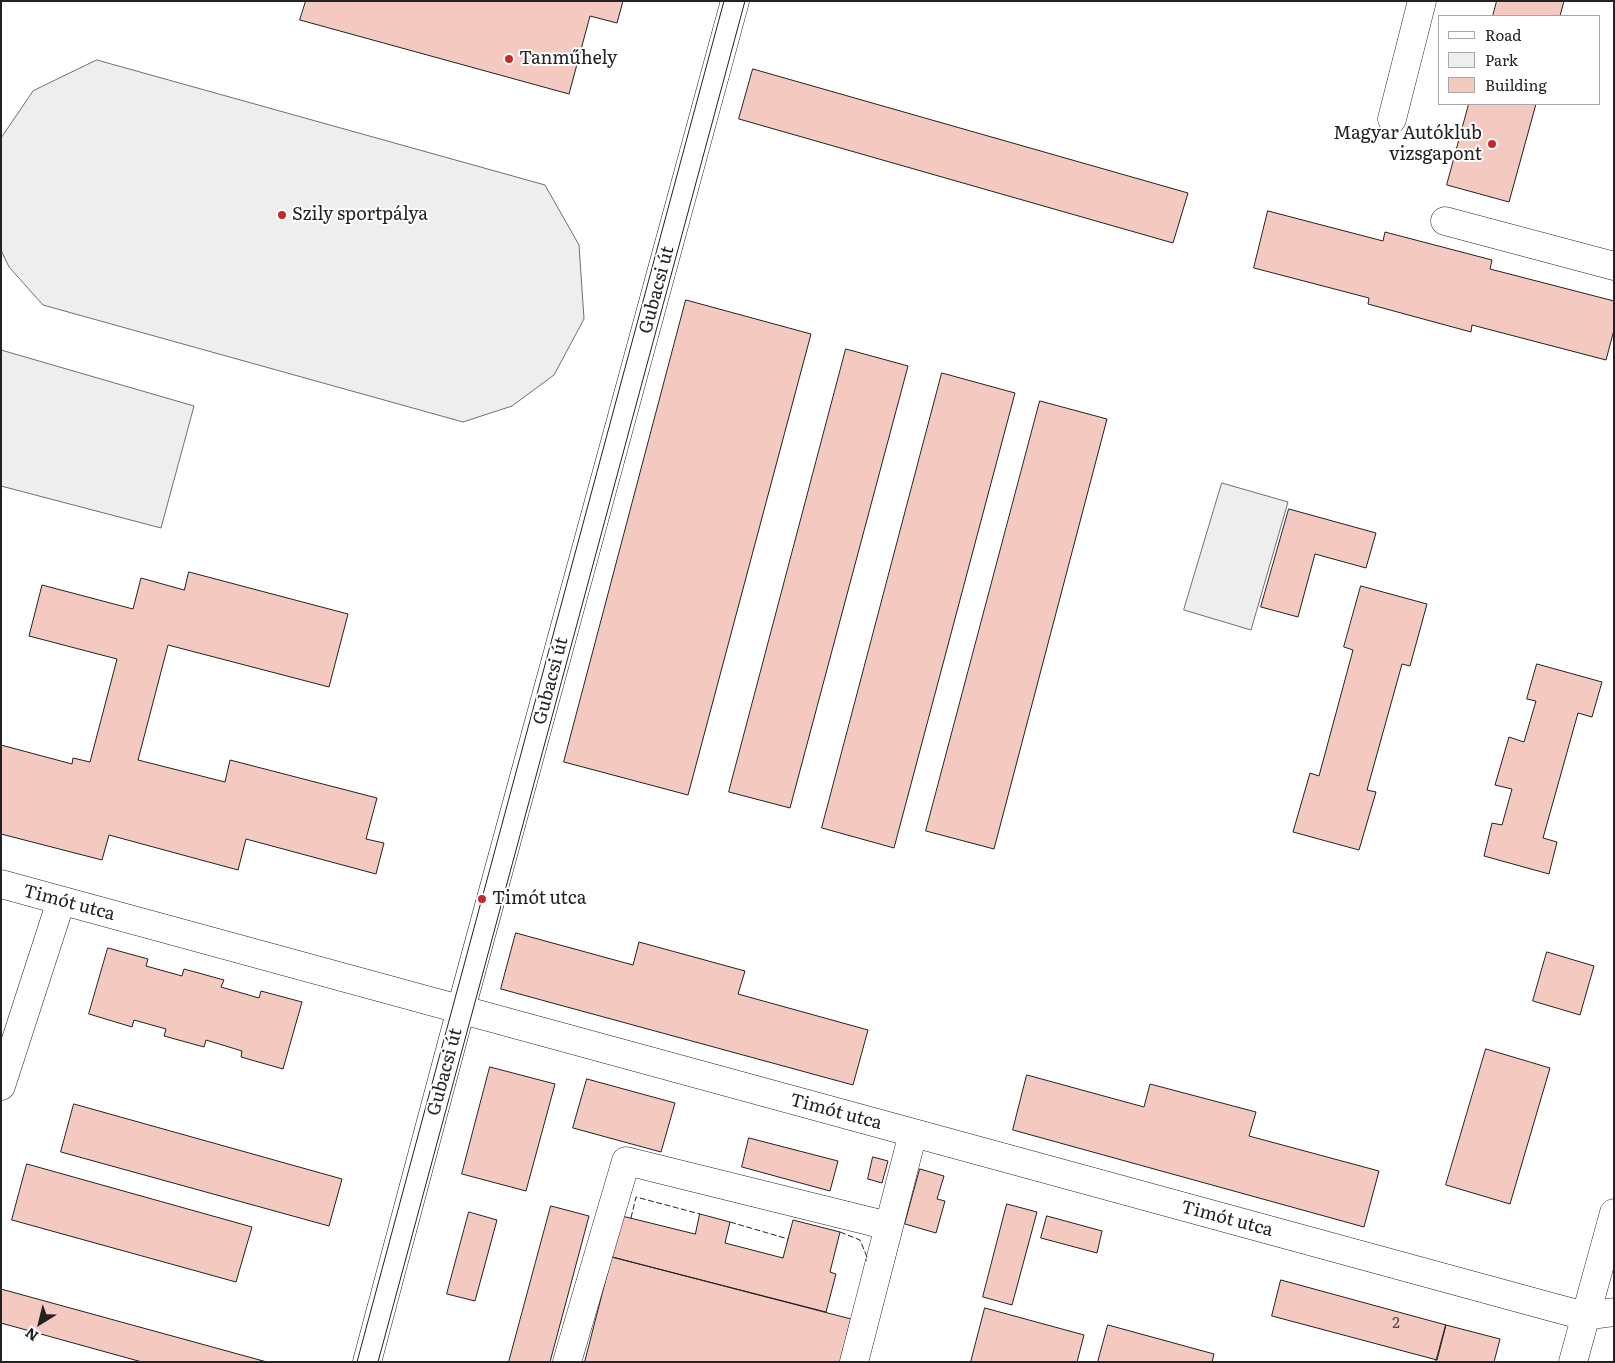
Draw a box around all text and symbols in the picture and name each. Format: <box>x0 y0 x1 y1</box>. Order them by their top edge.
legend <box>1438 15 1600 105</box>
text: Road <box>1485 23 1521 46</box>
place label: Tanműhely <box>519 48 617 70</box>
text: Park <box>1485 48 1518 71</box>
marker: Tanműhely <box>503 53 515 65</box>
text: Building <box>1485 73 1547 96</box>
place label: Magyar Autóklub vizsgapont <box>1333 123 1482 166</box>
marker: Magyar Autóklub vizsgapont <box>1486 138 1498 150</box>
place label: Szily sportpálya <box>292 204 428 226</box>
marker: Szily sportpálya <box>276 209 288 221</box>
street label: Gubacsi út <box>635 244 679 336</box>
street label: Gubacsi út <box>529 635 573 727</box>
street label: Timót utca <box>21 880 117 926</box>
place label: Timót utca <box>492 888 586 910</box>
marker: Timót utca <box>476 893 488 905</box>
street label: Gubacsi út <box>423 1026 467 1118</box>
street label: Timót utca <box>788 1089 884 1135</box>
street label: Timót utca <box>1179 1196 1275 1242</box>
north arrow <box>15 1298 65 1348</box>
house number: 2 <box>1392 1315 1400 1333</box>
text: N <box>21 1324 42 1347</box>

